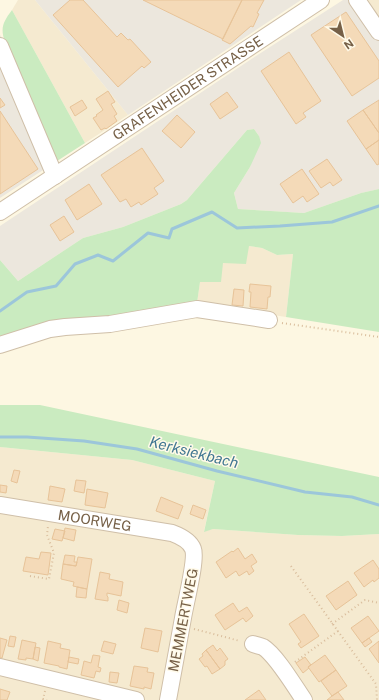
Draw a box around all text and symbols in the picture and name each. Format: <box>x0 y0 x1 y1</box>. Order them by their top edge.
north arrow <box>323 16 363 56</box>
street label: GRAFENHEIDER STRASSE <box>110 33 266 143</box>
text: N <box>342 37 356 52</box>
water label: Kerksiekbach <box>148 433 240 471</box>
street label: MOORWEG <box>57 507 133 534</box>
street label: MEMMERTWEG <box>165 567 201 673</box>

